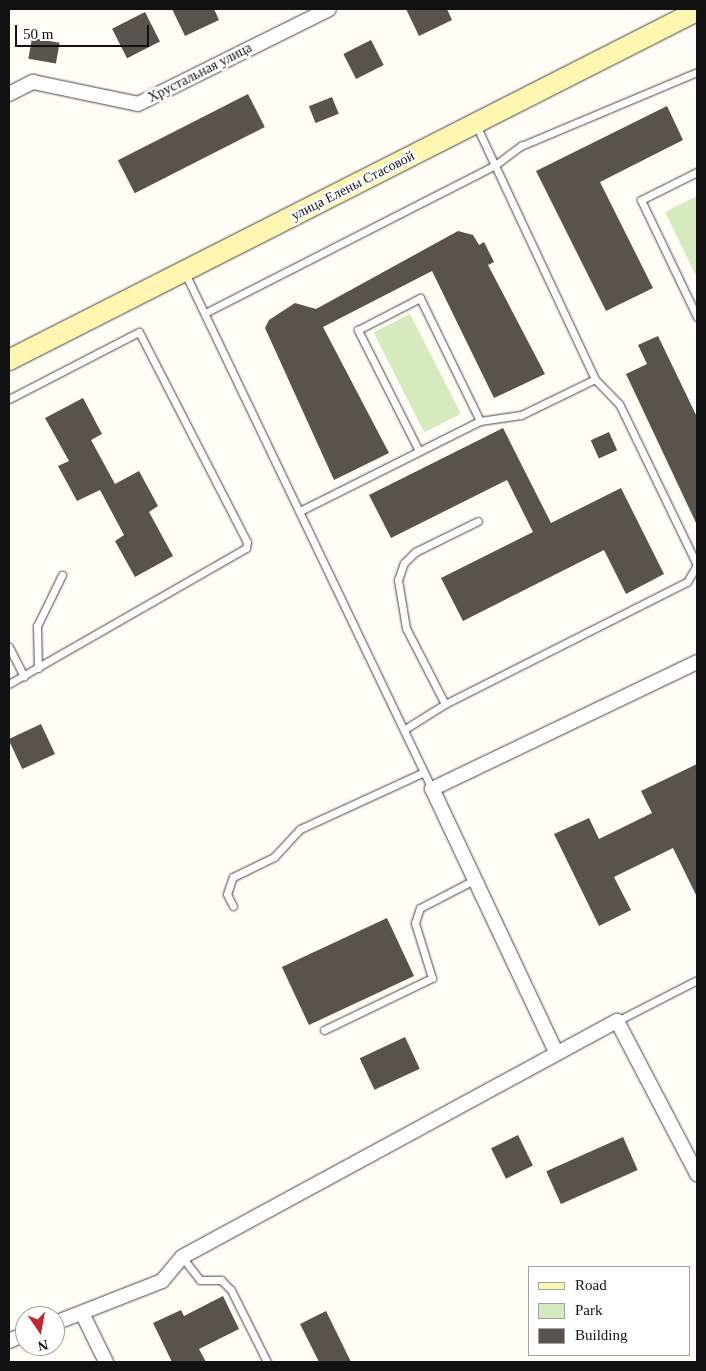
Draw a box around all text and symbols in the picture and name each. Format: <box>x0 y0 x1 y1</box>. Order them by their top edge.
scale bar <box>18 15 151 47</box>
text: 50 m <box>23 26 53 42</box>
street label: Хрустальная улица <box>145 40 255 106</box>
street label: улица Елены Стасовой <box>289 148 417 224</box>
legend <box>528 1266 691 1356</box>
text: Road <box>575 1277 607 1293</box>
text: Park <box>575 1302 603 1318</box>
north arrow <box>15 1306 65 1356</box>
text: Building <box>575 1327 628 1343</box>
text: N <box>37 1337 50 1354</box>

